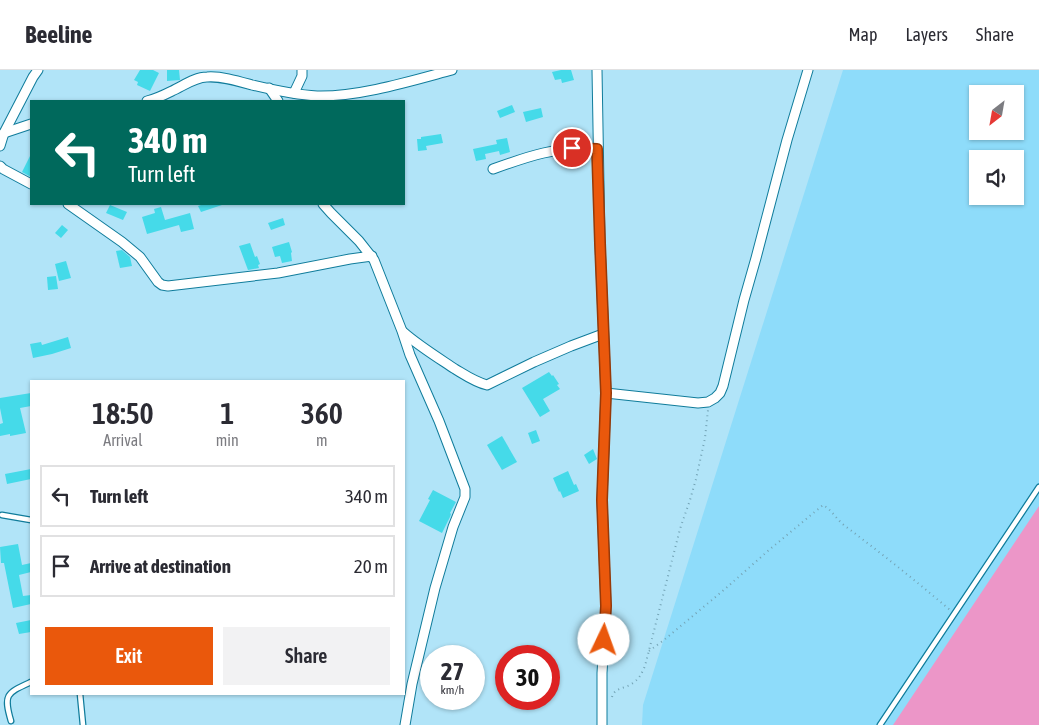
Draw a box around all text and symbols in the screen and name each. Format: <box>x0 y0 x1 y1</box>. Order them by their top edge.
text: Beeline <box>25 21 92 48</box>
text: Map <box>848 24 877 45</box>
text: Layers <box>905 24 948 45</box>
text: Share <box>976 24 1014 45</box>
north arrow <box>969 85 1024 140</box>
map controls <box>969 85 1024 205</box>
icon: left <box>45 120 110 185</box>
text: 340 m <box>128 120 207 160</box>
pin <box>551 127 593 169</box>
icon: arrive <box>558 134 586 162</box>
button: sound <box>969 150 1024 205</box>
text: Turn left <box>128 161 195 187</box>
text: 18:50 <box>92 396 154 430</box>
text: 1 <box>220 396 234 430</box>
text: 360 <box>301 396 343 430</box>
text: Arrival <box>103 431 142 449</box>
text: min <box>216 431 239 449</box>
text: m <box>316 431 328 449</box>
icon: left <box>47 482 75 510</box>
text: Turn left <box>90 485 148 507</box>
text: 340 m <box>345 485 388 507</box>
icon: arrive <box>47 552 75 580</box>
text: Arrive at destination <box>90 555 231 577</box>
text: 20 m <box>354 555 388 577</box>
position arrow <box>577 613 629 665</box>
button: Exit <box>45 627 213 685</box>
button: Share <box>223 627 390 685</box>
speed limit sign: 30 <box>495 645 560 710</box>
text: 27 <box>441 657 464 685</box>
text: km/h <box>441 683 464 697</box>

